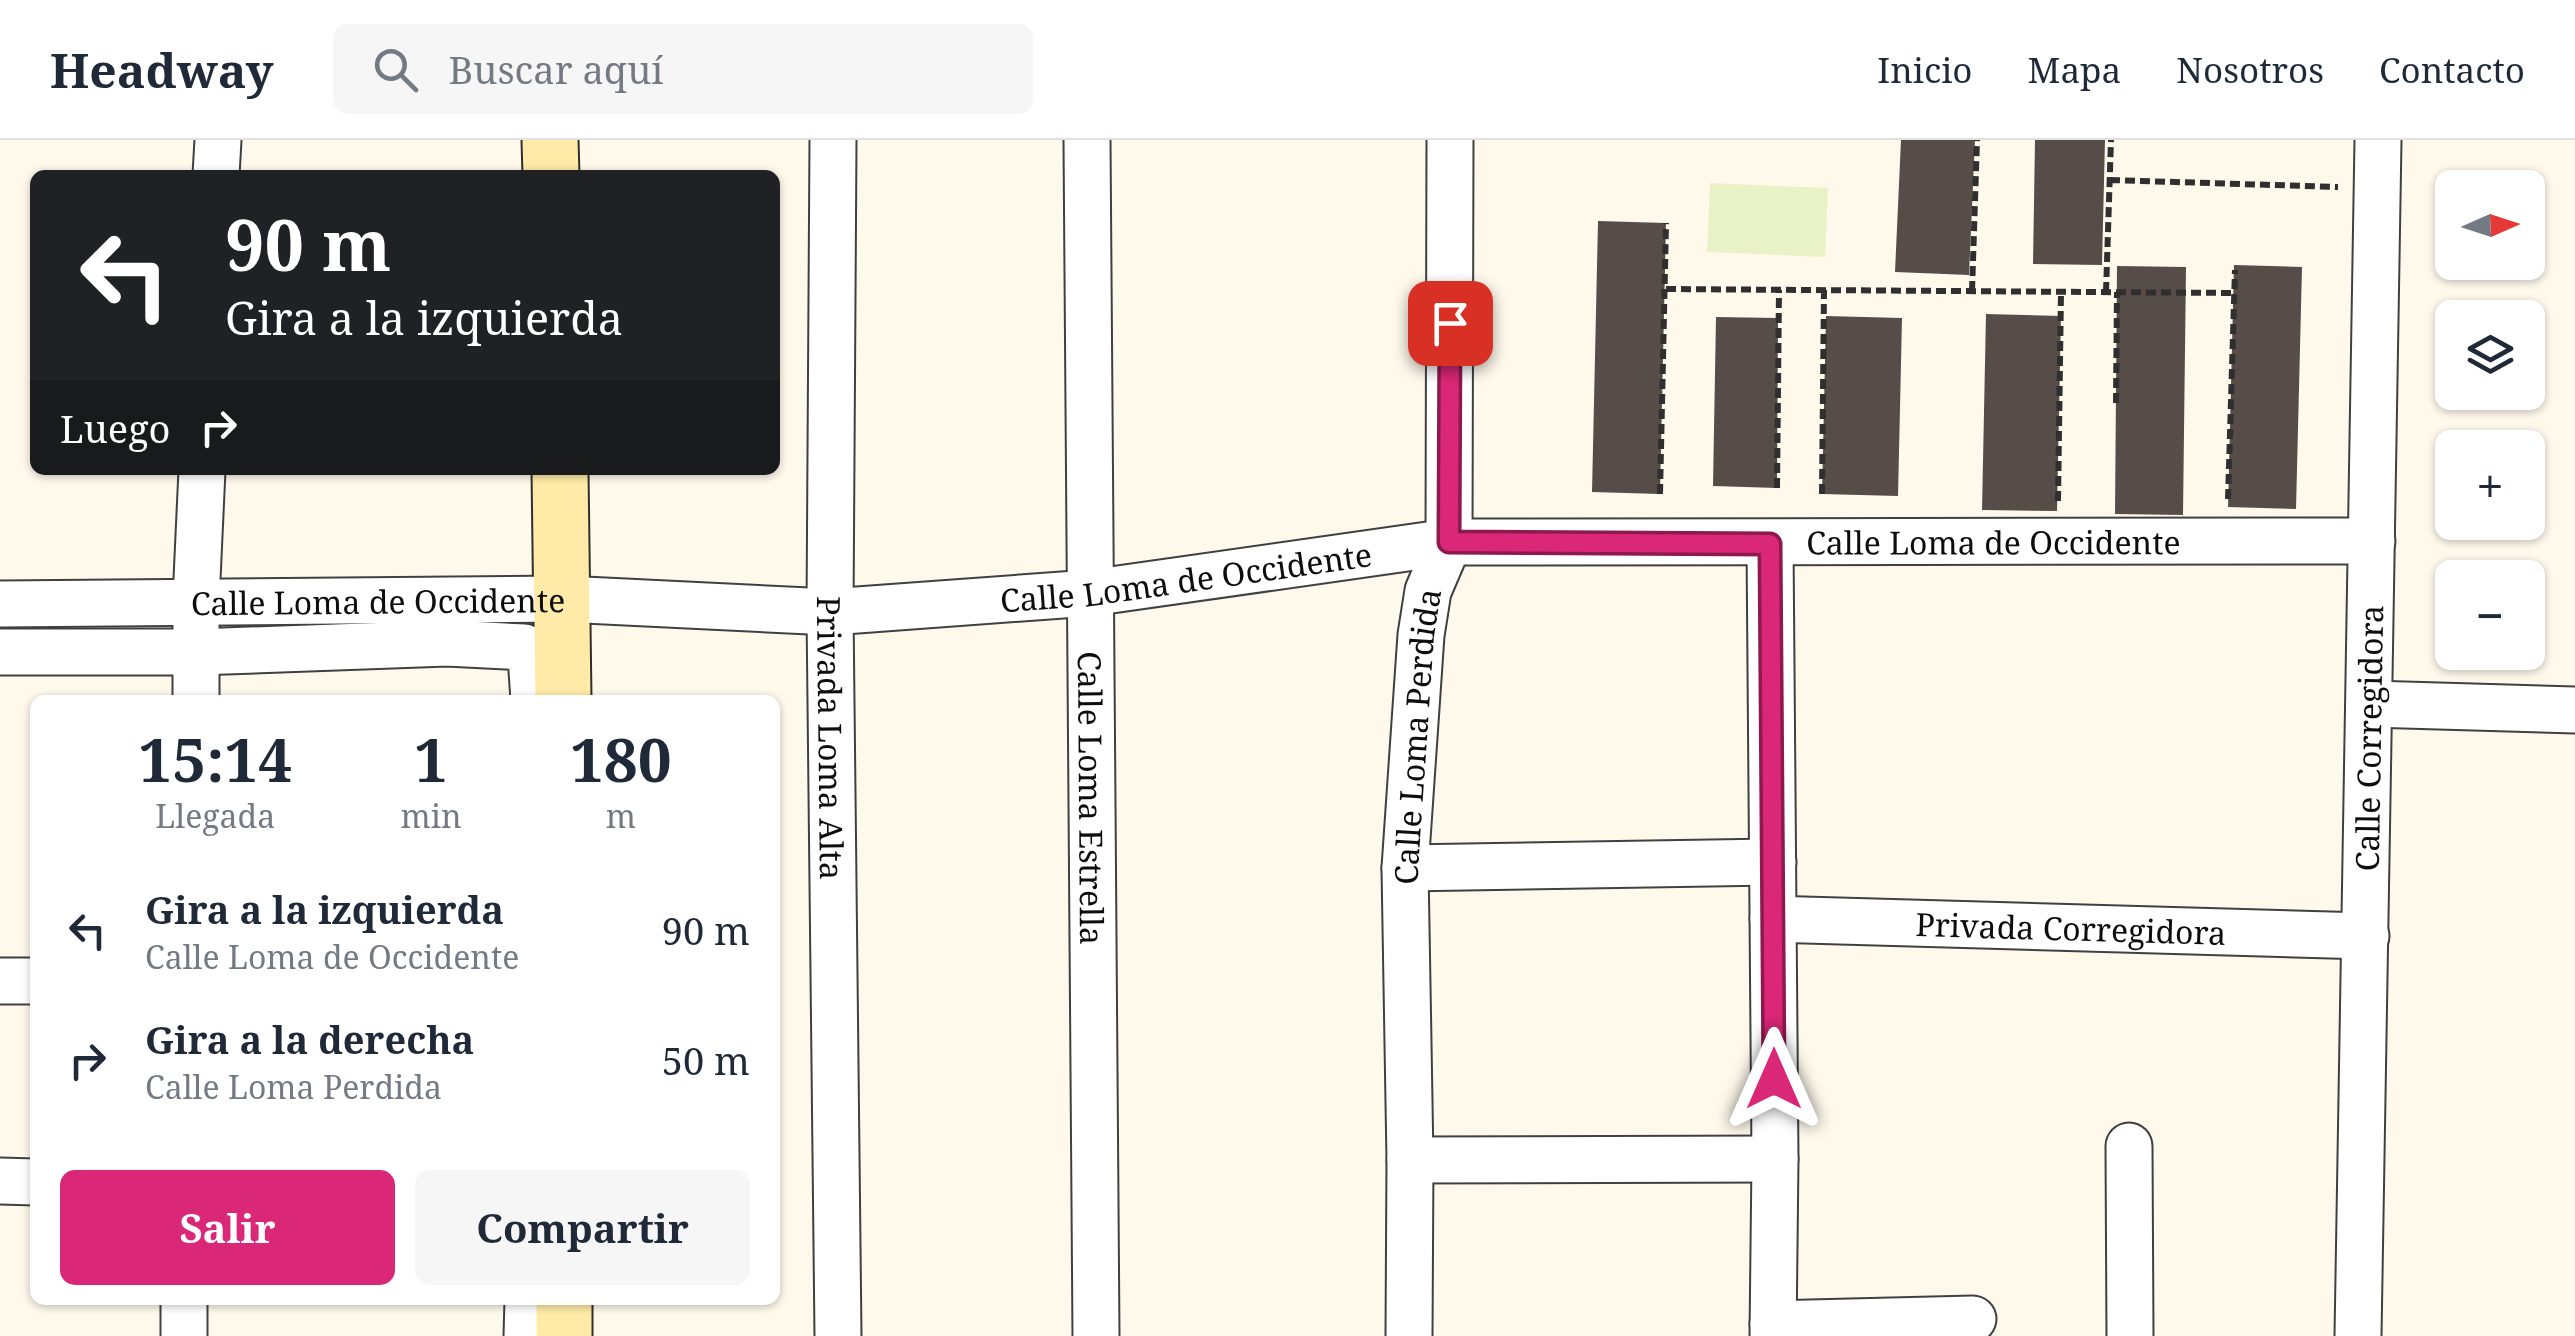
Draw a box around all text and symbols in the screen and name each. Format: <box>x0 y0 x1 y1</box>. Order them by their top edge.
search box <box>333 24 1033 114</box>
text: Headway <box>50 37 273 102</box>
icon: search <box>368 42 423 97</box>
text: Buscar aquí <box>448 43 663 95</box>
text: Inicio <box>1877 46 1973 93</box>
text: Mapa <box>2028 46 2121 93</box>
text: Nosotros <box>2176 46 2324 93</box>
text: Contacto <box>2379 46 2525 93</box>
north arrow <box>2435 170 2545 280</box>
map controls <box>2435 170 2545 670</box>
text: 90 m <box>225 196 391 292</box>
icon: left <box>60 210 190 340</box>
pin <box>1408 281 1493 366</box>
text: Gira a la izquierda <box>225 287 623 348</box>
icon: arrive <box>1423 296 1478 351</box>
button: layers <box>2435 300 2545 410</box>
icon: right <box>191 400 246 455</box>
text: Luego <box>60 402 171 454</box>
button: + <box>2435 430 2545 540</box>
street label: Calle Loma de Occidente <box>1806 520 2181 563</box>
street label: Calle Loma de Occidente <box>998 532 1374 621</box>
button: − <box>2435 560 2545 670</box>
street label: Calle Loma de Occidente <box>191 577 565 624</box>
street label: Calle Loma Perdida <box>1383 585 1450 885</box>
street label: Privada Loma Alta <box>808 596 854 880</box>
street label: Calle Corregidora <box>2344 605 2392 872</box>
street label: Calle Loma Estrella <box>1069 651 1115 945</box>
text: 15:14 <box>138 718 292 800</box>
text: 1 <box>414 718 448 800</box>
text: 180 <box>570 718 672 800</box>
text: Llegada <box>155 794 275 837</box>
text: min <box>401 794 462 837</box>
text: m <box>606 794 636 837</box>
text: Gira a la izquierda <box>145 883 504 935</box>
street label: Privada Corregidora <box>1915 902 2227 953</box>
icon: left <box>60 903 115 958</box>
text: 90 m <box>662 904 750 956</box>
text: Calle Loma de Occidente <box>145 935 519 978</box>
text: Gira a la derecha <box>145 1013 474 1065</box>
position arrow <box>1722 1027 1826 1131</box>
icon: right <box>60 1033 115 1088</box>
text: 50 m <box>662 1034 750 1086</box>
text: Calle Loma Perdida <box>145 1065 442 1108</box>
button: Salir <box>60 1170 395 1285</box>
button: Compartir <box>415 1170 750 1285</box>

